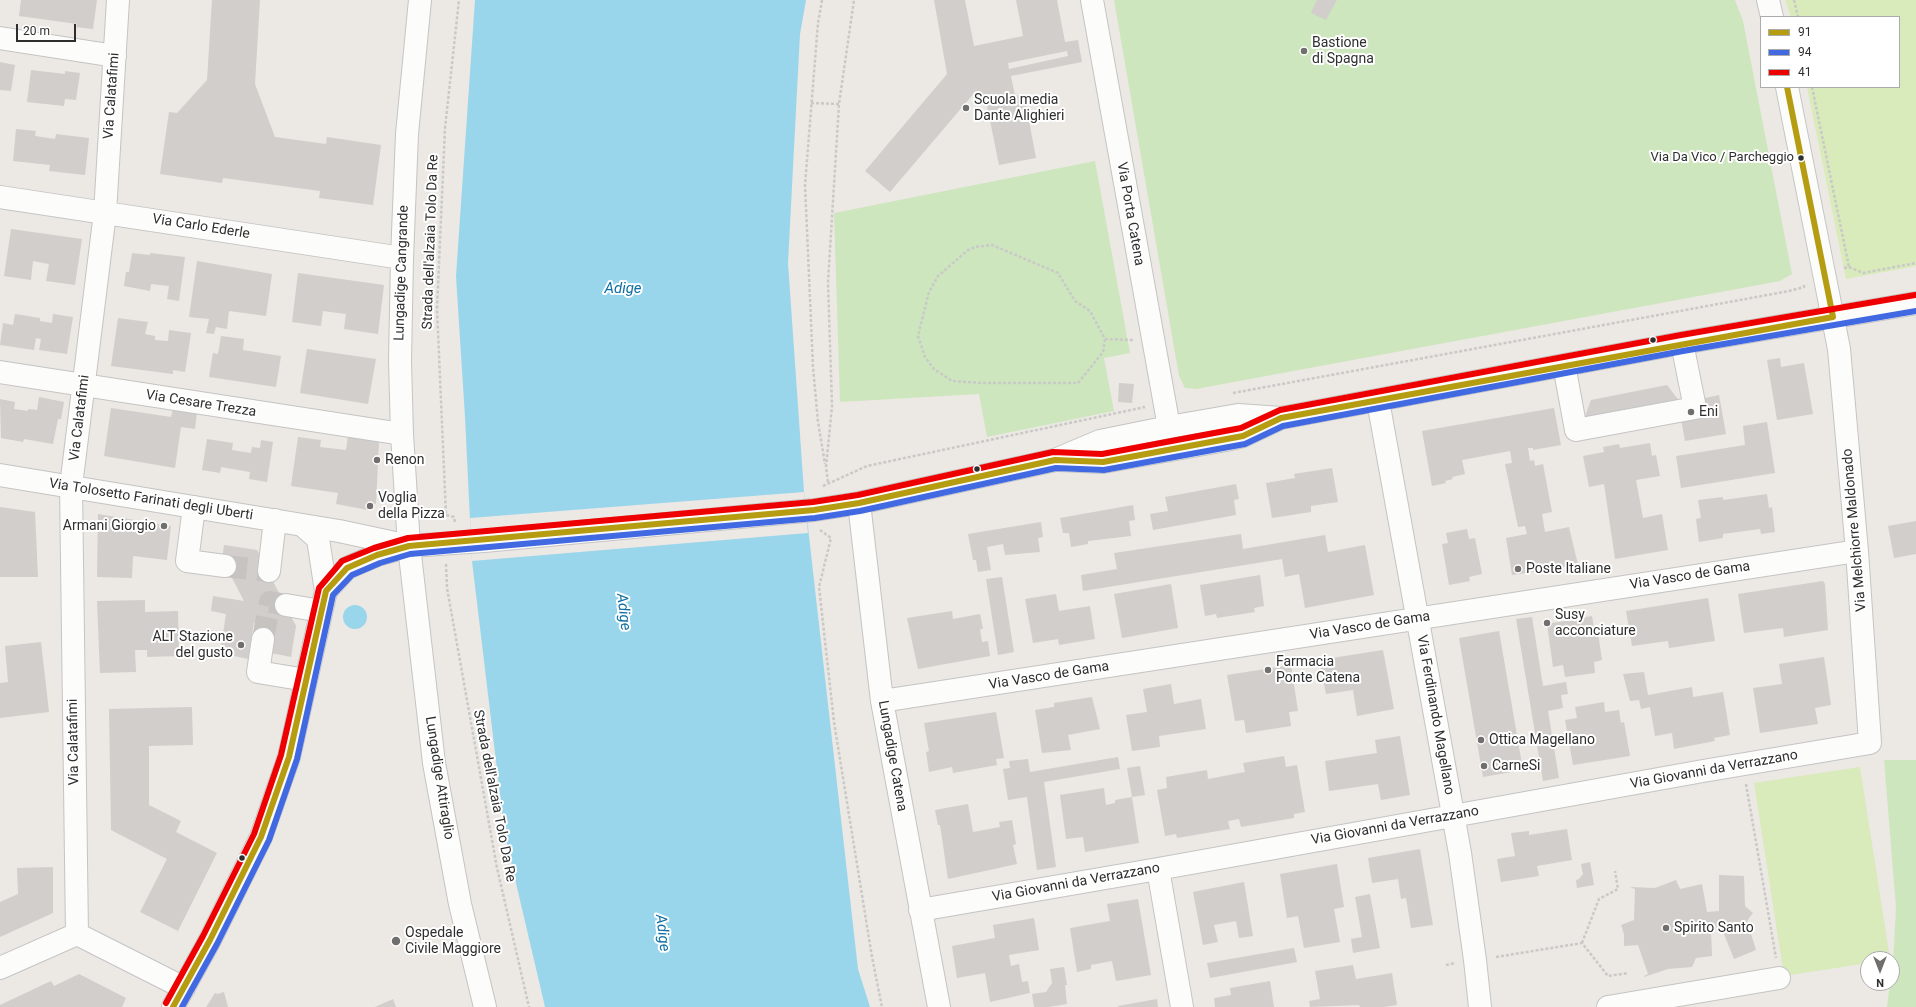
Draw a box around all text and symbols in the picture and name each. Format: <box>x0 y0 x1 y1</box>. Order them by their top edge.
scale bar <box>18 16 78 42</box>
legend <box>1760 16 1900 88</box>
text: 20 m <box>23 24 50 38</box>
text: 91 <box>1798 25 1812 39</box>
place label: Bastione di Spagna <box>1312 35 1374 68</box>
text: 94 <box>1798 45 1812 59</box>
marker: Bastione di Spagna <box>1299 46 1309 56</box>
street label: Via Calatafimi <box>101 52 123 140</box>
text: 41 <box>1798 65 1812 79</box>
place label: Scuola media Dante Alighieri <box>974 92 1065 124</box>
marker: Scuola media Dante Alighieri <box>961 103 971 113</box>
place label: Via Da Vico / Parcheggio <box>1650 150 1794 166</box>
marker: Via Da Vico / Parcheggio <box>1796 153 1806 163</box>
street label: Strada dell'alzaia Tolo Da Re <box>420 154 442 330</box>
street label: Via Porta Catena <box>1113 161 1147 267</box>
street label: Lungadige Cangrande <box>391 205 413 341</box>
street label: Via Carlo Ederle <box>151 211 251 243</box>
water label: Adige <box>604 280 642 298</box>
unlabelled marker <box>1648 335 1658 345</box>
street label: Via Calatafimi <box>66 374 94 462</box>
street label: Via Cesare Trezza <box>145 387 257 421</box>
place label: Eni <box>1699 404 1718 420</box>
marker: Eni <box>1686 407 1696 417</box>
street label: Via Melchiorre Maldonado <box>1840 448 1870 612</box>
place label: Renon <box>385 452 424 468</box>
marker: Renon <box>372 455 382 465</box>
unlabelled marker <box>972 464 982 474</box>
street label: Via Tolosetto Farinati degli Uberti <box>48 476 254 524</box>
place label: Voglia della Pizza <box>378 490 445 522</box>
marker: Voglia della Pizza <box>365 501 375 511</box>
place label: Armani Giorgio <box>63 518 156 534</box>
marker: Armani Giorgio <box>159 521 169 531</box>
street label: Via Vasco de Gama <box>1629 558 1751 594</box>
place label: Poste Italiane <box>1526 561 1611 577</box>
marker: Poste Italiane <box>1513 564 1523 574</box>
water label: Adige <box>612 592 634 632</box>
place label: Susy acconciature <box>1555 607 1636 640</box>
street label: Via Vasco de Gama <box>1309 608 1431 644</box>
marker: Susy acconciature <box>1542 618 1552 628</box>
place label: ALT Stazione del gusto <box>152 629 233 662</box>
street label: Via Ferdinando Magellano <box>1413 634 1457 796</box>
marker: ALT Stazione del gusto <box>236 640 246 650</box>
place label: Farmacia Ponte Catena <box>1276 654 1360 686</box>
street label: Via Vasco de Gama <box>988 658 1110 694</box>
marker: Farmacia Ponte Catena <box>1263 665 1273 675</box>
street label: Via Calatafimi <box>65 698 83 786</box>
street label: Lungadige Catena <box>874 699 910 813</box>
street label: Strada dell'alzaia Tolo Da Re <box>469 708 519 884</box>
street label: Lungadige Attiraglio <box>421 715 457 841</box>
place label: Ottica Magellano <box>1489 732 1595 748</box>
marker: Ottica Magellano <box>1476 735 1486 745</box>
street label: Via Giovanni da Verrazzano <box>1629 747 1799 793</box>
place label: CarneSi <box>1492 758 1540 774</box>
marker: CarneSi <box>1479 761 1489 771</box>
street label: Via Giovanni da Verrazzano <box>1310 803 1480 849</box>
unlabelled marker <box>237 853 247 863</box>
street label: Via Giovanni da Verrazzano <box>991 860 1161 906</box>
water label: Adige <box>651 913 673 953</box>
place label: Spirito Santo <box>1674 920 1754 936</box>
marker: Spirito Santo <box>1661 923 1671 933</box>
place label: Ospedale Civile Maggiore <box>405 925 501 958</box>
marker: Ospedale Civile Maggiore <box>390 935 402 947</box>
north arrow <box>1860 951 1900 991</box>
text: N <box>1876 976 1884 989</box>

